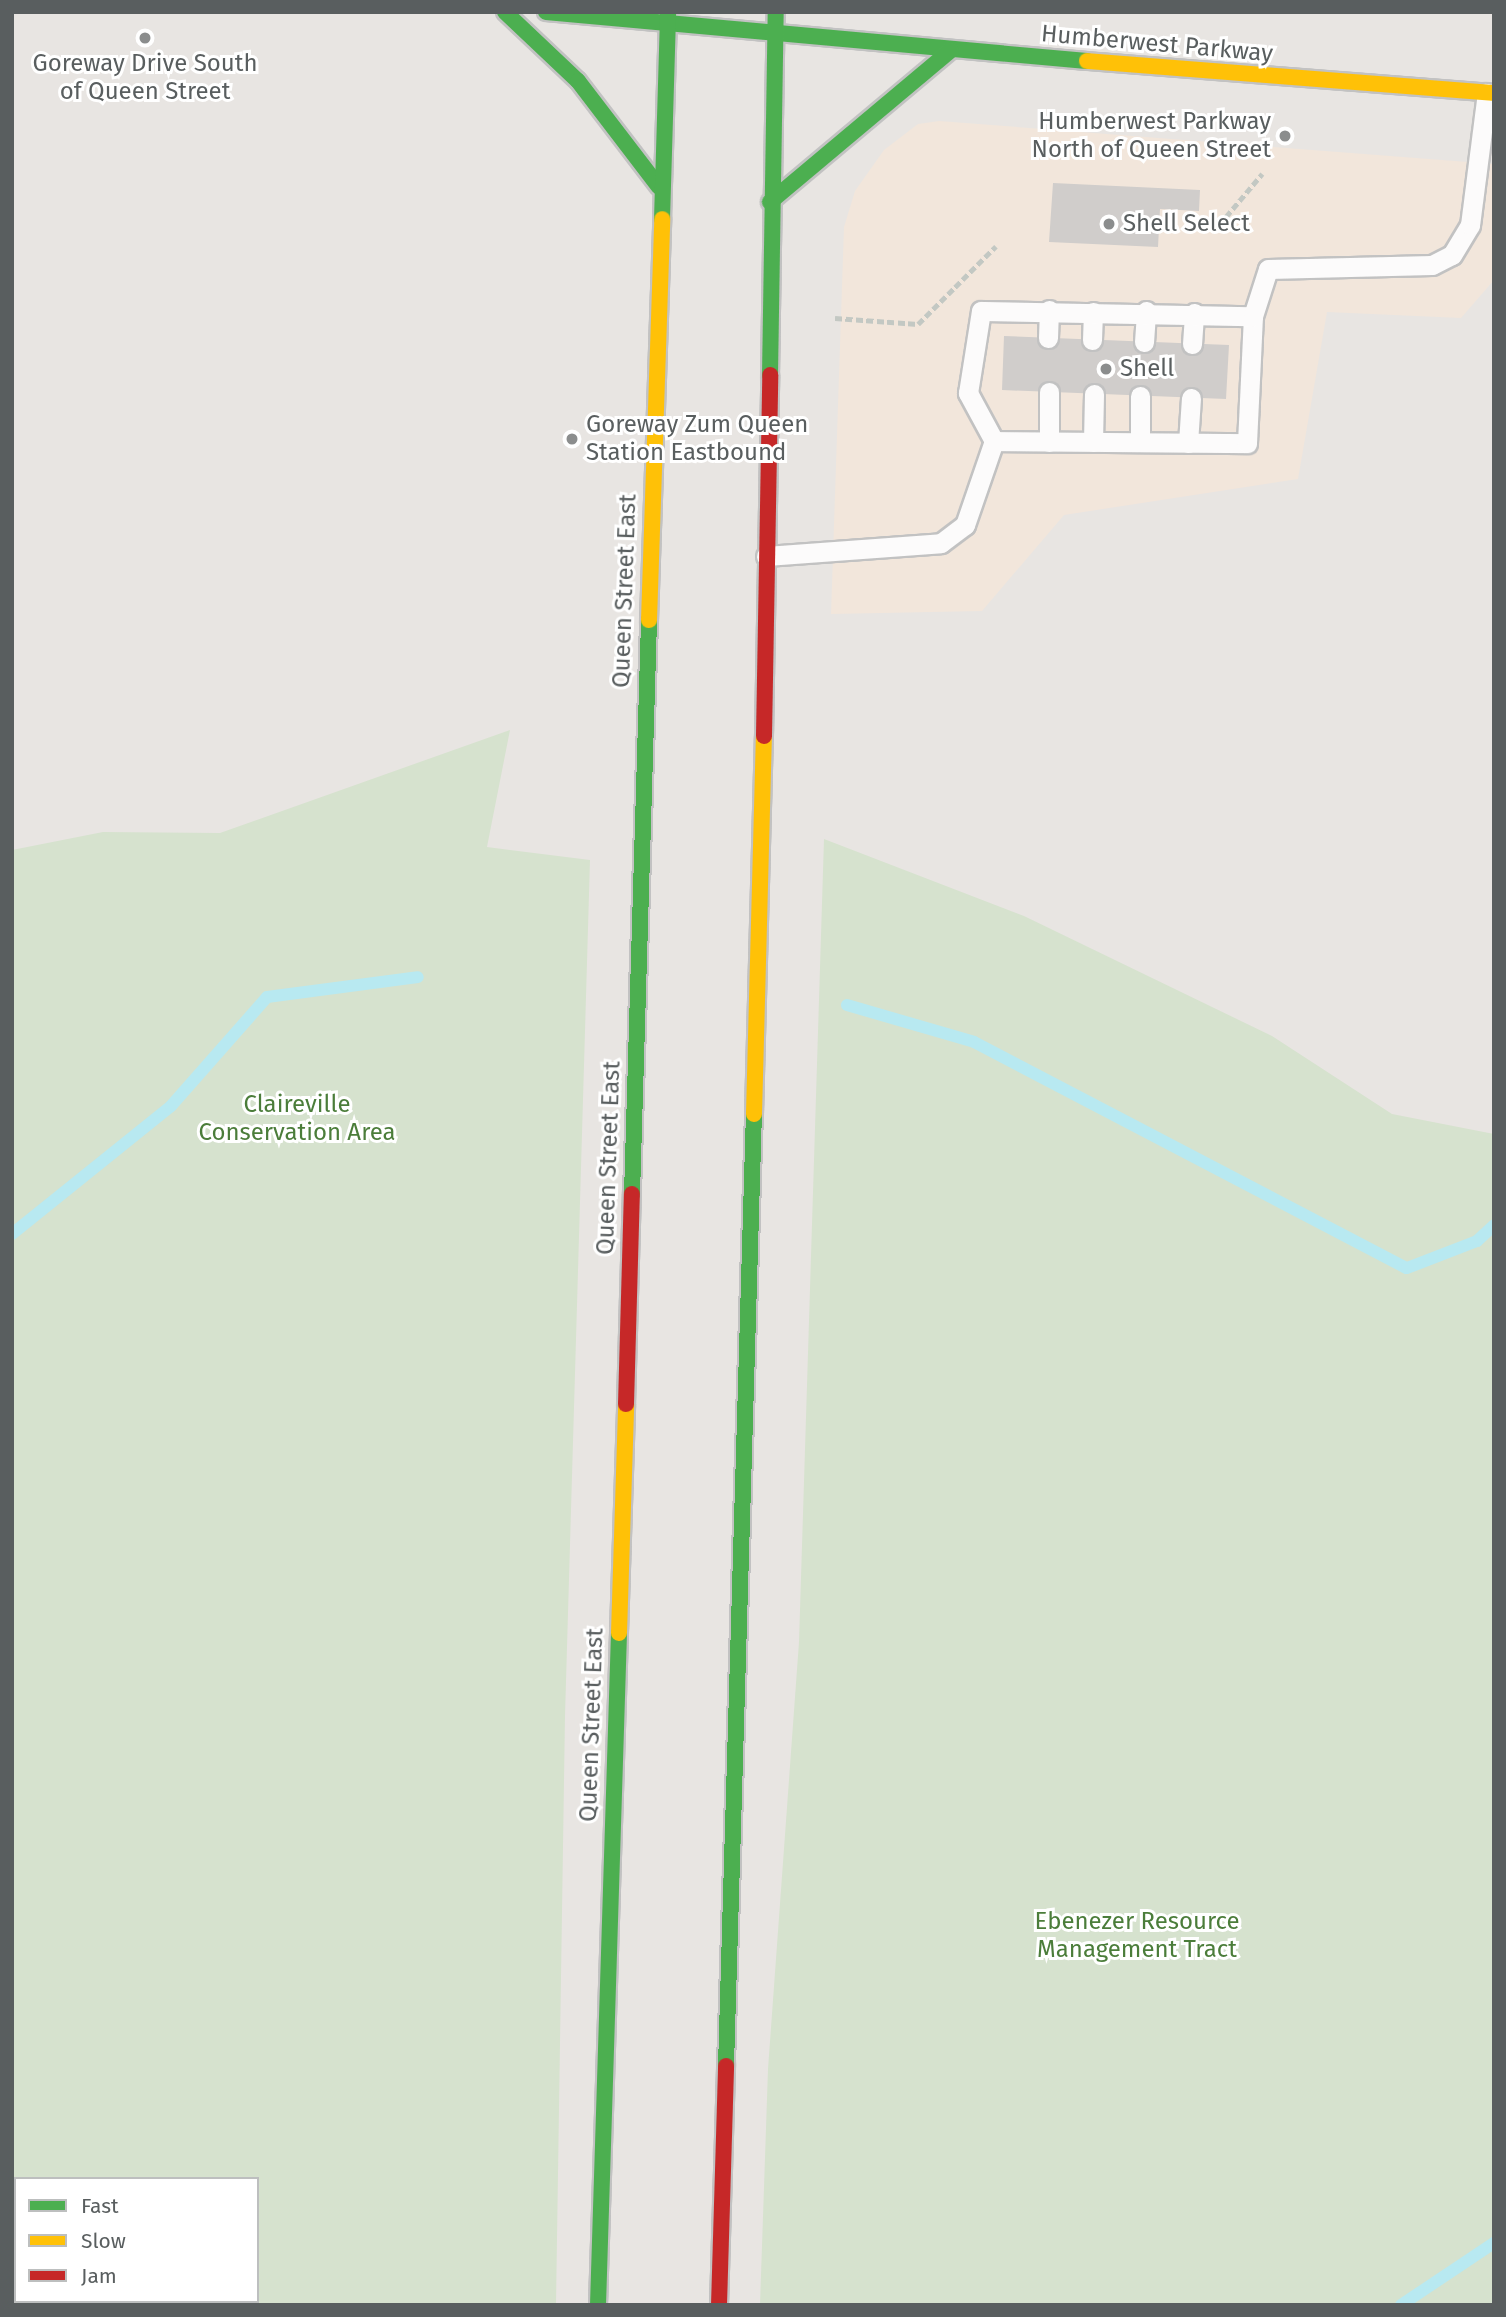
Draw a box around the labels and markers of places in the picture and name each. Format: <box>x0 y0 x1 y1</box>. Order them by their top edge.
marker: Goreway Drive South of Queen Street <box>137 30 153 46</box>
place label: Goreway Drive South of Queen Street <box>33 50 257 106</box>
place label: Humberwest Parkway North of Queen Street <box>1032 108 1271 164</box>
marker: Humberwest Parkway North of Queen Street <box>1277 128 1293 144</box>
place label: Shell Select <box>1123 210 1250 238</box>
marker: Shell Select <box>1101 216 1117 232</box>
place label: Shell <box>1120 355 1174 383</box>
marker: Shell <box>1098 361 1114 377</box>
place label: Goreway Zum Queen Station Eastbound <box>586 411 808 467</box>
marker: Goreway Zum Queen Station Eastbound <box>564 431 580 447</box>

